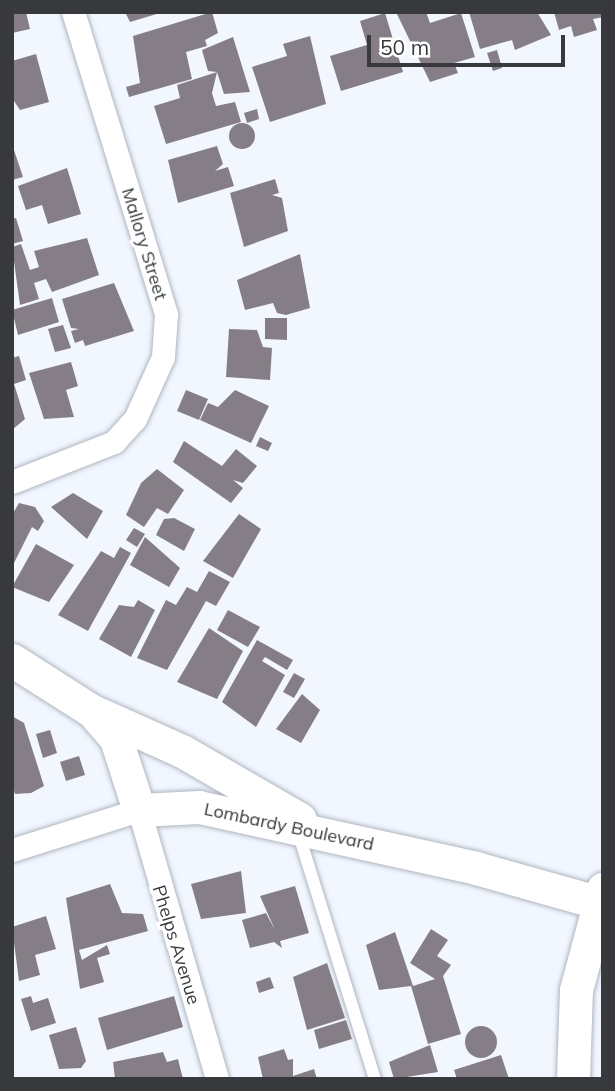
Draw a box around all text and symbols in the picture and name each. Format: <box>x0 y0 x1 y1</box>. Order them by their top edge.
scale bar <box>370 21 568 65</box>
text: 50 m <box>380 34 429 60</box>
street label: Mallory Street <box>117 185 171 303</box>
street label: Lombardy Boulevard <box>202 798 376 856</box>
street label: Phelps Avenue <box>148 883 204 1007</box>

